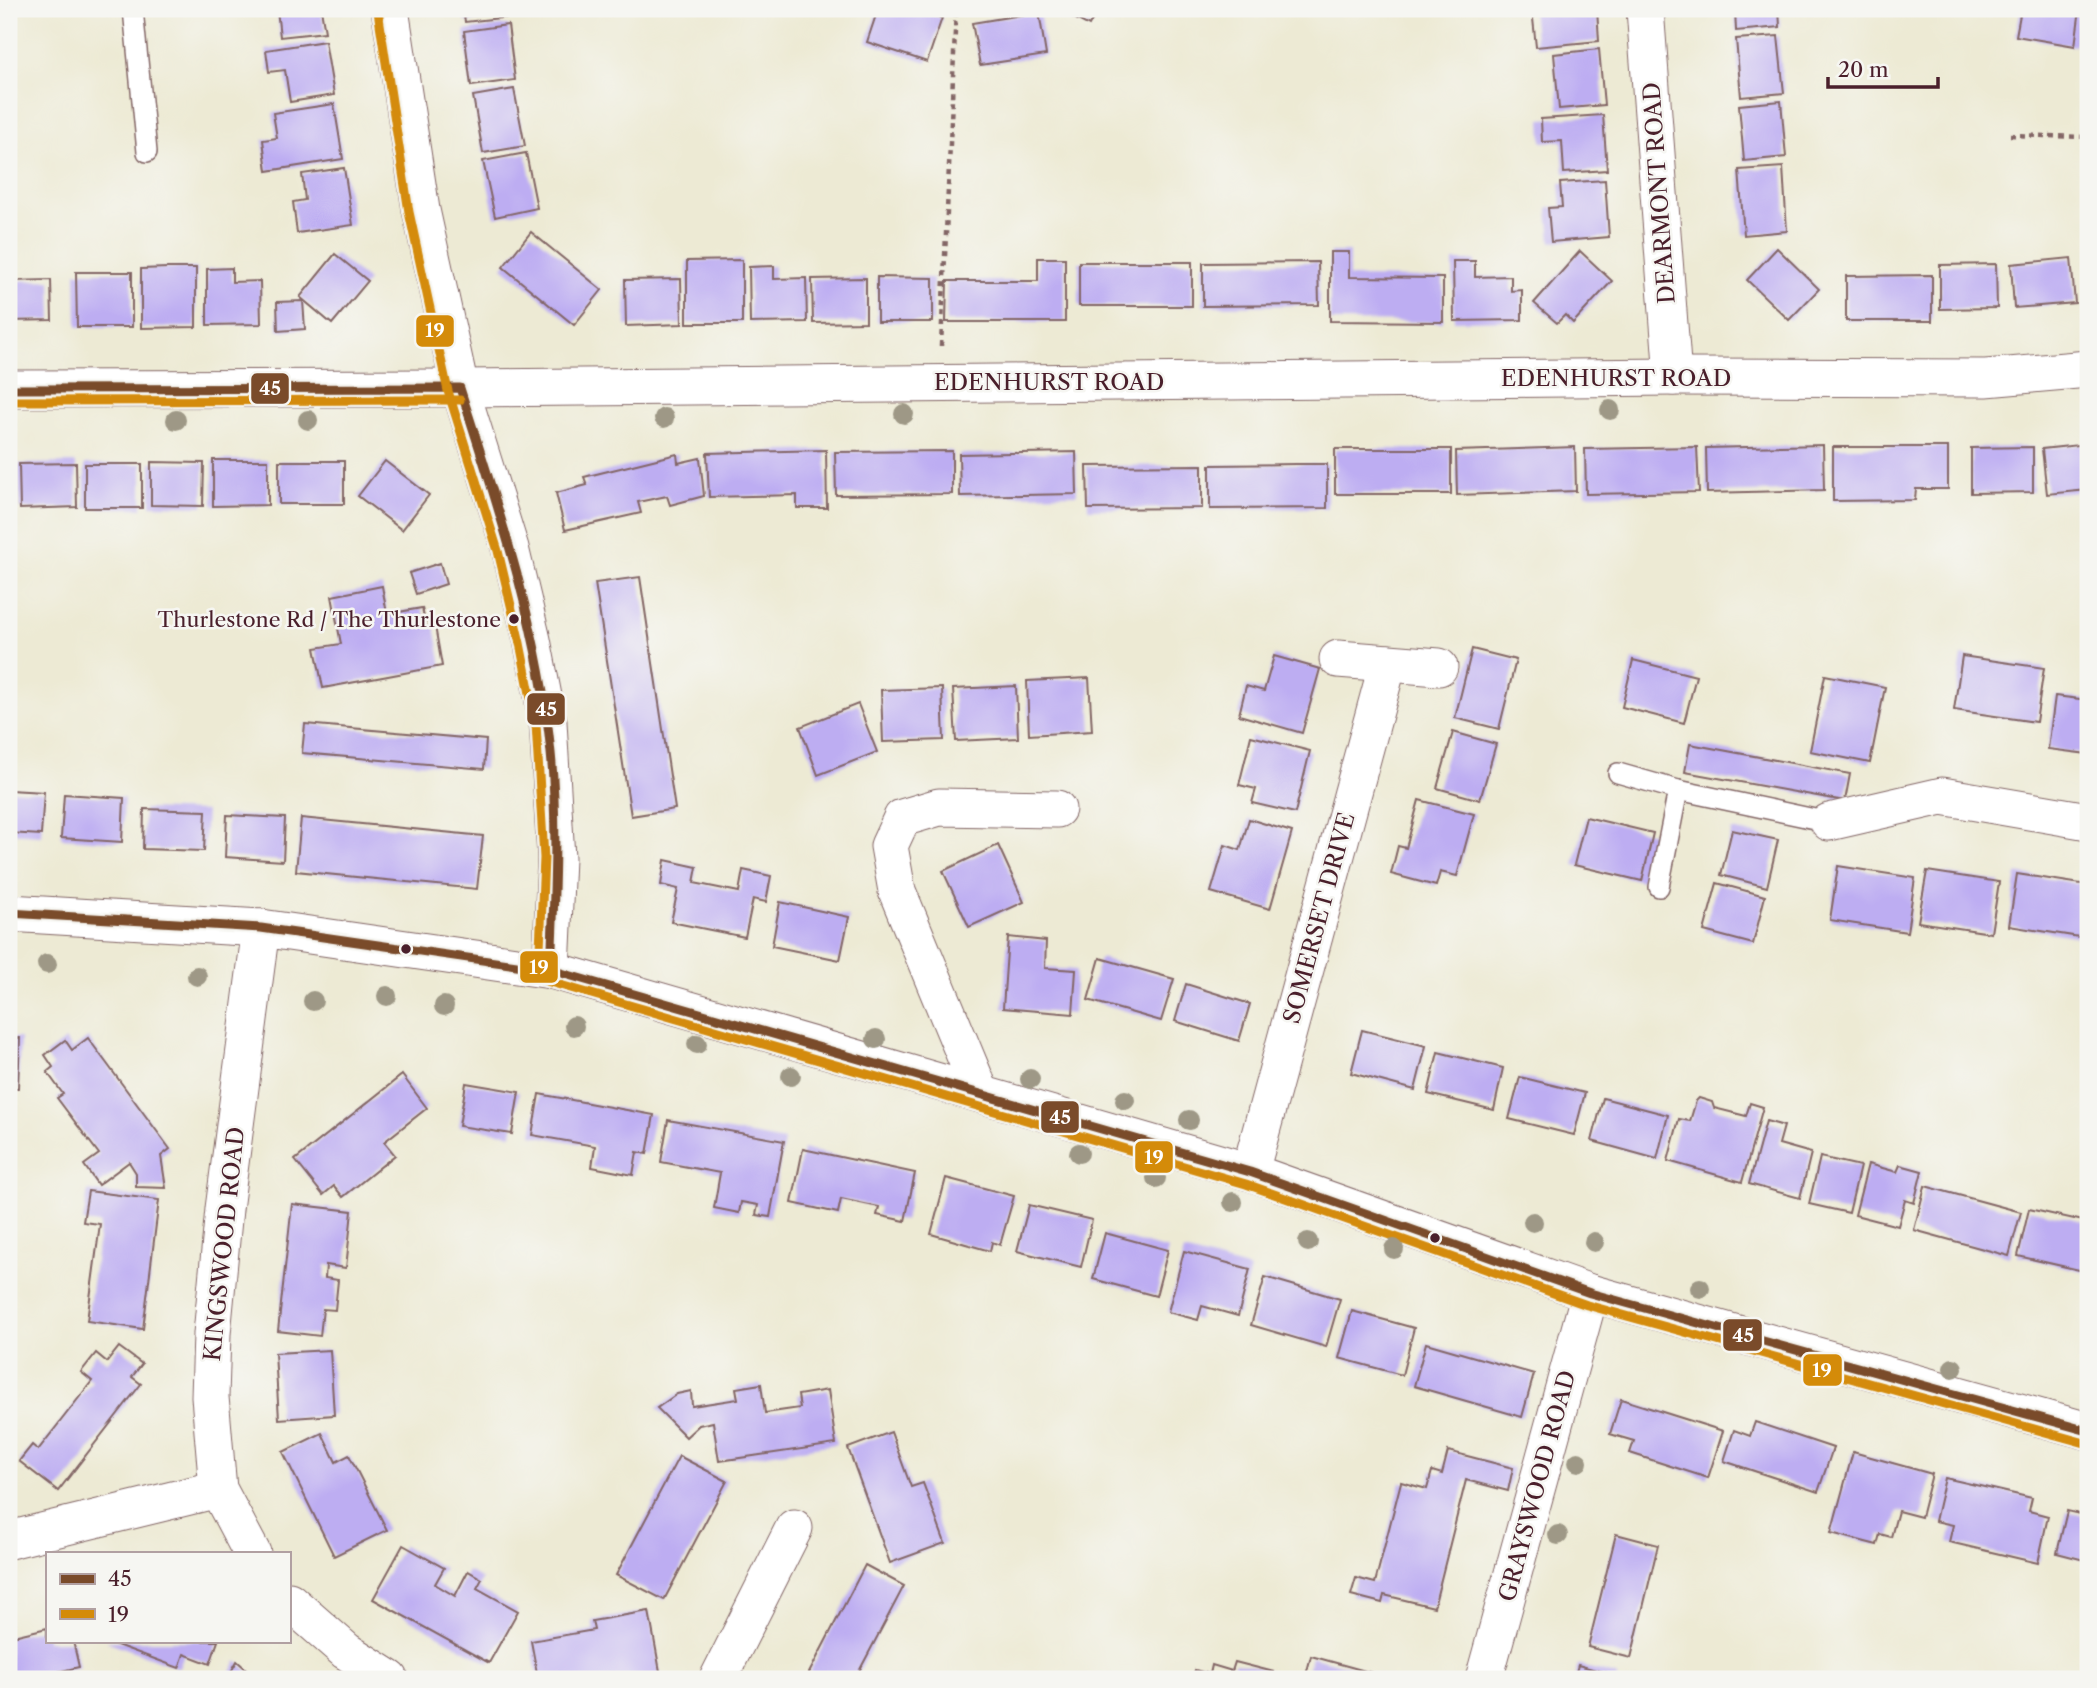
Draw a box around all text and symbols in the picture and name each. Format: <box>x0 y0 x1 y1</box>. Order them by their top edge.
scale bar <box>1828 46 1938 90</box>
text: 20 m <box>1838 57 1889 82</box>
street label: DEARMONT ROAD <box>1637 81 1681 305</box>
line badge: 19 <box>415 314 455 348</box>
text: 19 <box>425 319 445 342</box>
street label: EDENHURST ROAD <box>1501 364 1731 392</box>
street label: EDENHURST ROAD <box>934 368 1164 396</box>
line badge: 45 <box>250 372 290 405</box>
text: 45 <box>259 377 281 400</box>
place label: Thurlestone Rd / The Thurlestone <box>158 607 501 632</box>
marker: Thurlestone Rd / The Thurlestone <box>507 612 521 626</box>
line badge: 45 <box>526 692 566 726</box>
text: 45 <box>535 698 557 721</box>
street label: SOMERSET DRIVE <box>1277 809 1361 1027</box>
unlabelled marker <box>399 942 413 956</box>
line badge: 19 <box>519 950 559 984</box>
text: 19 <box>529 956 549 979</box>
line badge: 45 <box>1040 1100 1080 1134</box>
text: 45 <box>1049 1106 1071 1129</box>
street label: KINGSWOOD ROAD <box>198 1125 250 1363</box>
line badge: 19 <box>1134 1140 1174 1174</box>
text: 19 <box>1144 1146 1164 1169</box>
unlabelled marker <box>1428 1231 1442 1245</box>
line badge: 45 <box>1722 1318 1763 1352</box>
text: 45 <box>1732 1324 1754 1347</box>
line badge: 19 <box>1802 1353 1843 1387</box>
text: 19 <box>1812 1359 1832 1382</box>
street label: GRAYSWOOD ROAD <box>1493 1367 1581 1605</box>
legend <box>46 1552 290 1642</box>
text: 45 <box>108 1566 132 1591</box>
text: 19 <box>108 1602 129 1627</box>

